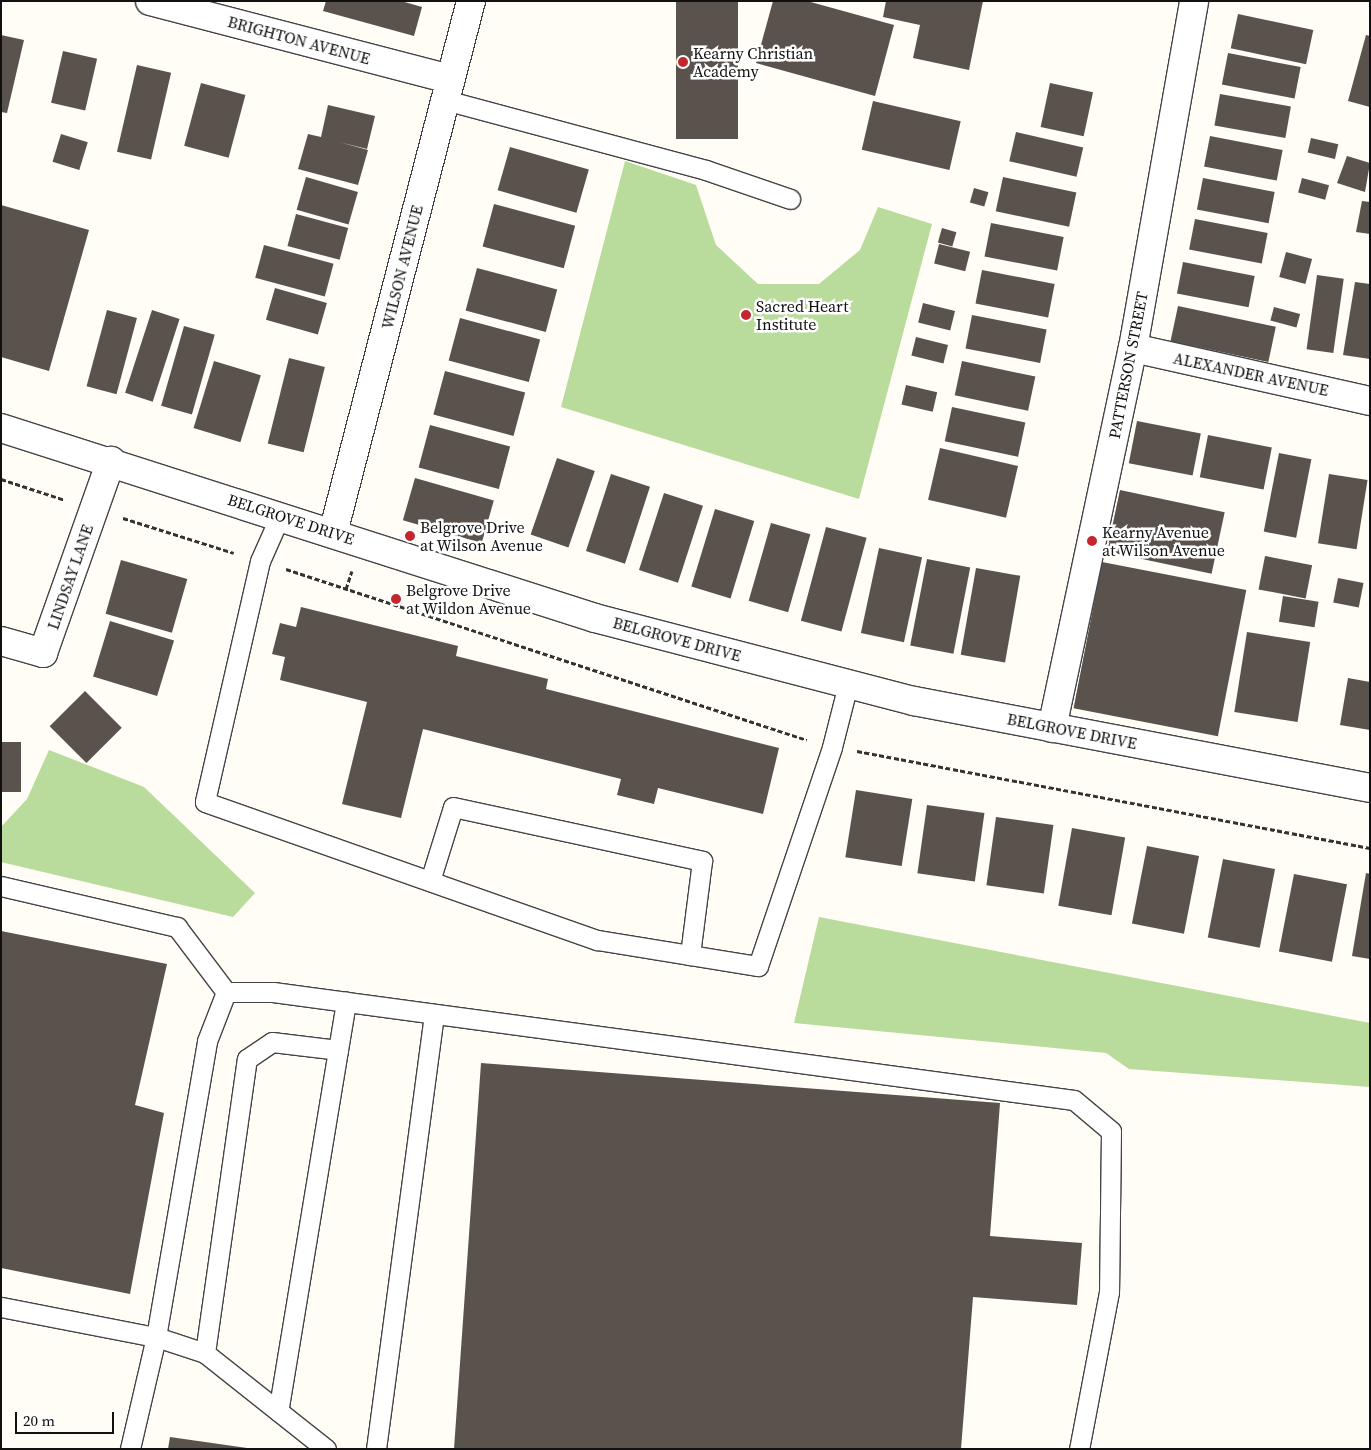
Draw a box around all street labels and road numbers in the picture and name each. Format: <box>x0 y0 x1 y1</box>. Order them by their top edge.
street label: BRIGHTON AVENUE <box>226 12 372 68</box>
street label: WILSON AVENUE <box>377 203 427 331</box>
street label: PATTERSON STREET <box>1104 290 1152 440</box>
street label: ALEXANDER AVENUE <box>1172 348 1330 400</box>
street label: BELGROVE DRIVE <box>225 489 357 549</box>
street label: LINDSAY LANE <box>43 522 97 632</box>
street label: BELGROVE DRIVE <box>611 613 743 665</box>
street label: BELGROVE DRIVE <box>1005 709 1139 753</box>

